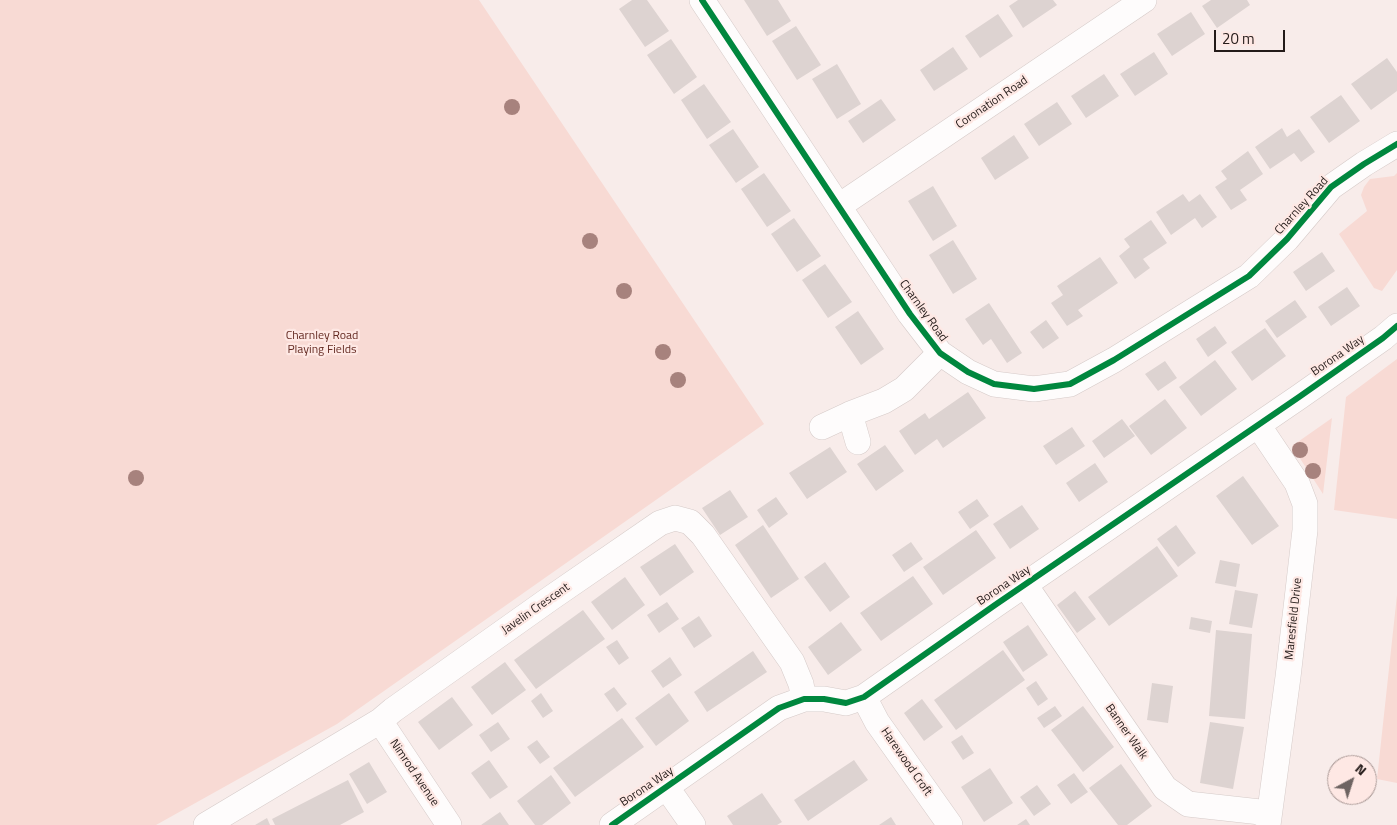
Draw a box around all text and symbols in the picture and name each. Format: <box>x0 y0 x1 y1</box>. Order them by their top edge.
scale bar <box>1217 20 1288 52</box>
text: 20 m <box>1222 27 1255 50</box>
street label: Coronation Road <box>953 74 1031 132</box>
street label: Charnley Road <box>1272 174 1332 238</box>
street label: Charnley Road <box>896 277 950 345</box>
park label: Charnley Road Playing Fields <box>286 329 358 357</box>
street label: Borona Way <box>1309 332 1367 380</box>
street label: Borona Way <box>975 563 1033 609</box>
street label: Maresfield Drive <box>1283 577 1305 661</box>
street label: Javelin Crescent <box>499 580 573 638</box>
street label: Banner Walk <box>1102 702 1150 762</box>
street label: Harewood Croft <box>877 725 935 799</box>
street label: Nimrod Avenue <box>386 737 442 809</box>
north arrow <box>1327 755 1377 805</box>
text: N <box>1351 758 1372 780</box>
street label: Borona Way <box>618 764 676 810</box>

